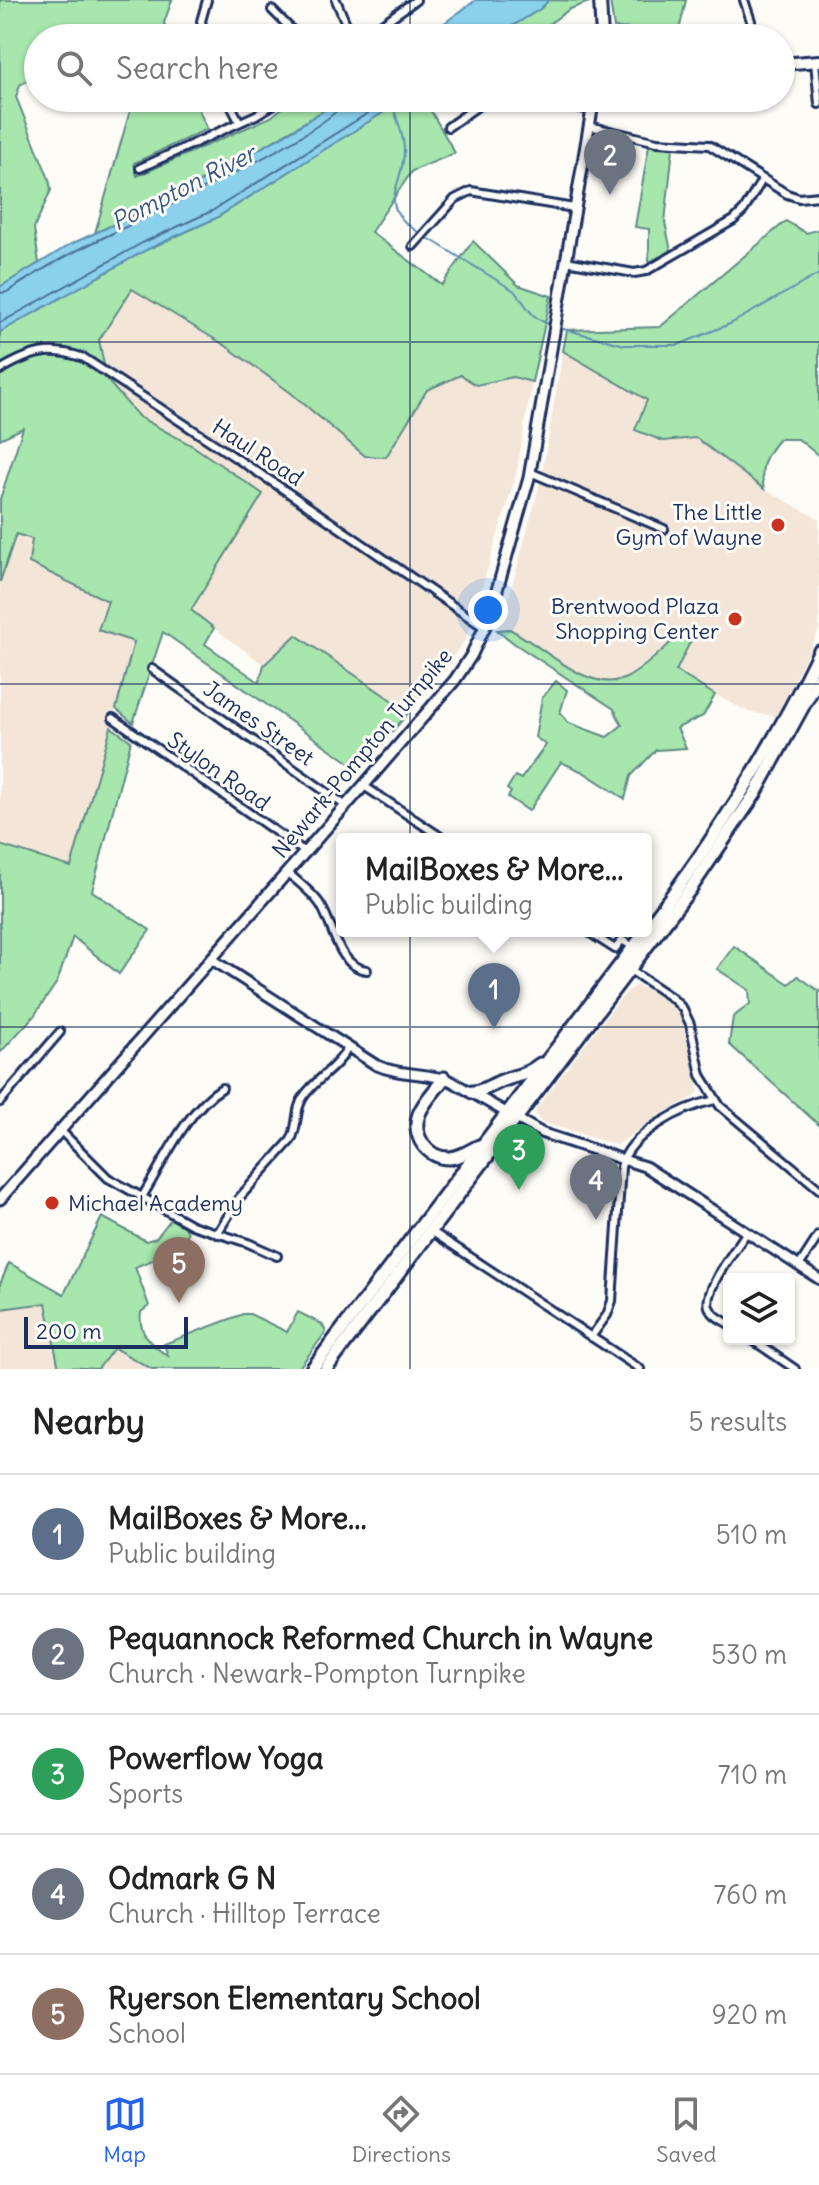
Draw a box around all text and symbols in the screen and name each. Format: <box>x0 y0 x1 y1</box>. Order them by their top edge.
search box <box>24 24 795 112</box>
icon: search <box>52 46 96 90</box>
text: Search here <box>116 49 279 87</box>
pin: 2 <box>584 129 636 195</box>
water label: Pompton River <box>106 136 263 236</box>
street label: Haul Road <box>207 412 309 492</box>
place label: The Little Gym of Wayne <box>616 498 762 551</box>
marker: The Little Gym of Wayne <box>769 516 787 534</box>
your location <box>468 590 508 630</box>
place label: Brentwood Plaza Shopping Center <box>551 592 719 645</box>
marker: Brentwood Plaza Shopping Center <box>726 610 744 628</box>
street label: Newark-Pompton Turnpike <box>266 642 458 864</box>
street label: James Street <box>198 675 320 771</box>
street label: Stylon Road <box>162 726 276 817</box>
popup <box>336 833 652 937</box>
text: MailBoxes & More... <box>365 850 623 888</box>
text: Public building <box>365 888 533 921</box>
pin: 1 <box>468 963 520 1029</box>
pin: 3 <box>493 1124 545 1190</box>
pin: 4 <box>570 1154 622 1220</box>
place label: Michael Academy <box>68 1189 243 1217</box>
marker: Michael Academy <box>43 1194 61 1212</box>
pin: 5 <box>153 1237 205 1303</box>
map controls <box>723 1273 795 1345</box>
button: layers <box>723 1273 795 1345</box>
scale bar <box>24 1313 188 1349</box>
text: 200 m <box>36 1317 102 1345</box>
text: Nearby <box>32 1400 145 1443</box>
text: 5 results <box>689 1405 787 1438</box>
text: MailBoxes & More... <box>108 1499 367 1537</box>
text: 1 <box>53 1518 63 1551</box>
text: 510 m <box>716 1518 787 1551</box>
text: Public building <box>108 1537 276 1570</box>
text: Pequannock Reformed Church in Wayne <box>108 1619 653 1657</box>
text: 2 <box>51 1638 65 1671</box>
text: 530 m <box>711 1638 787 1671</box>
text: Church · Newark-Pompton Turnpike <box>108 1657 526 1690</box>
text: Powerflow Yoga <box>108 1739 324 1777</box>
text: 3 <box>51 1758 65 1791</box>
text: 710 m <box>718 1758 787 1791</box>
text: Sports <box>108 1777 183 1810</box>
text: Odmark G N <box>108 1859 277 1897</box>
text: 4 <box>50 1878 66 1911</box>
text: 760 m <box>713 1878 787 1911</box>
text: Church · Hilltop Terrace <box>108 1897 381 1930</box>
text: Ryerson Elementary School <box>108 1979 481 2017</box>
text: 5 <box>51 1998 65 2031</box>
text: 920 m <box>712 1998 787 2031</box>
text: School <box>108 2017 186 2050</box>
tab: Map <box>103 2092 147 2168</box>
tab: Directions <box>352 2092 451 2168</box>
tab: Saved <box>656 2092 716 2168</box>

